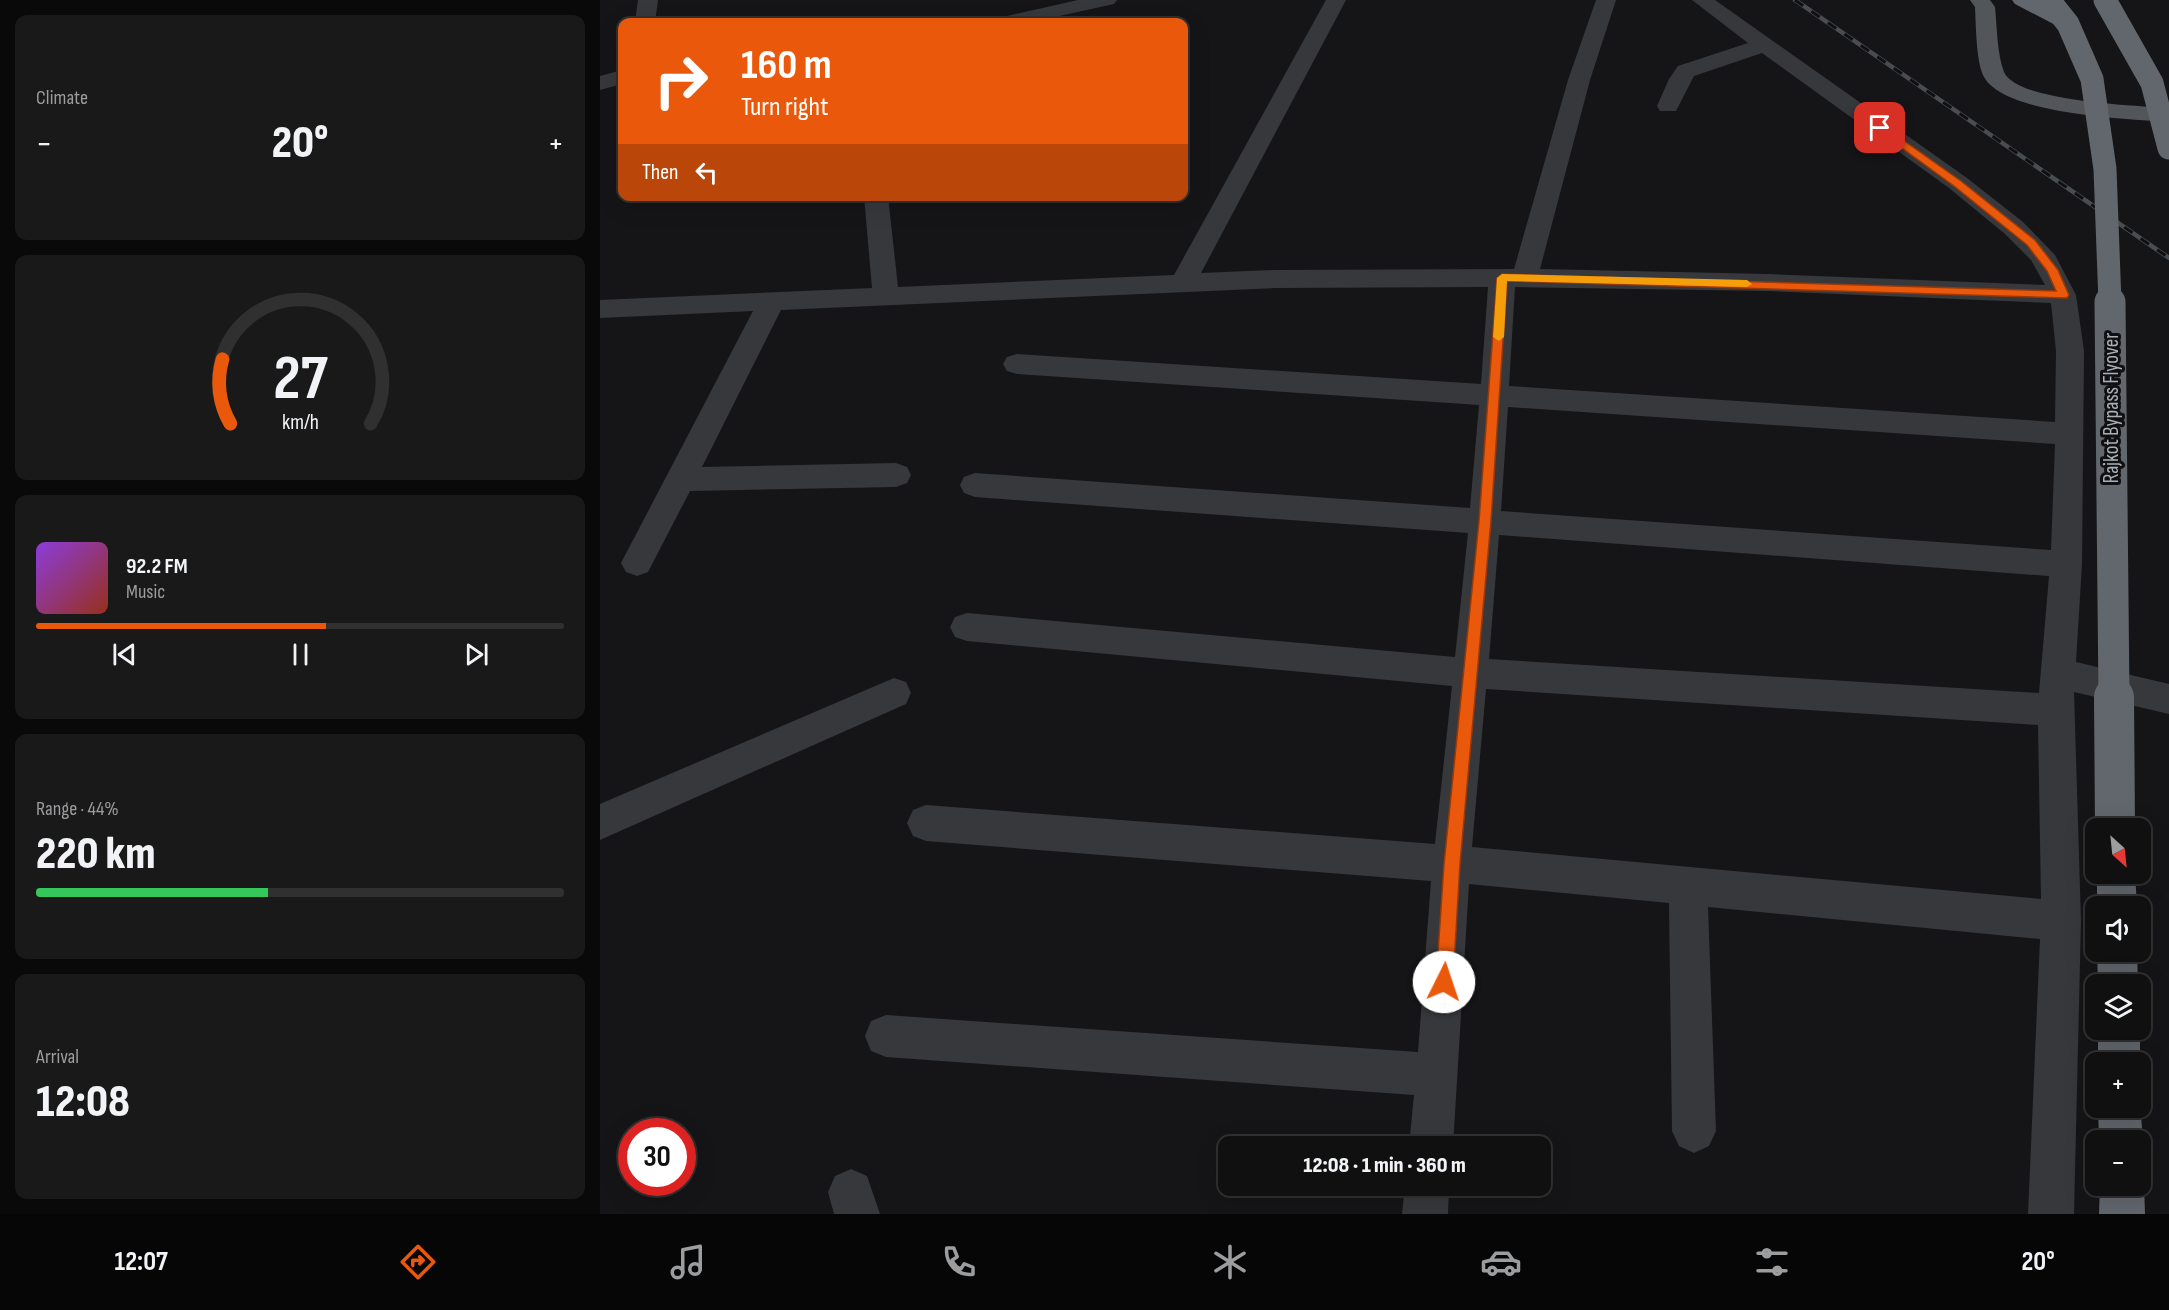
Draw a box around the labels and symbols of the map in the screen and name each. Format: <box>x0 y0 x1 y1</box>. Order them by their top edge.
pin <box>1854 102 1905 153</box>
street label: Rajkot Bypass Flyover <box>2099 333 2124 483</box>
north arrow <box>2085 818 2151 884</box>
position arrow <box>1412 950 1476 1014</box>
speed limit sign: 30 <box>618 1118 696 1196</box>

